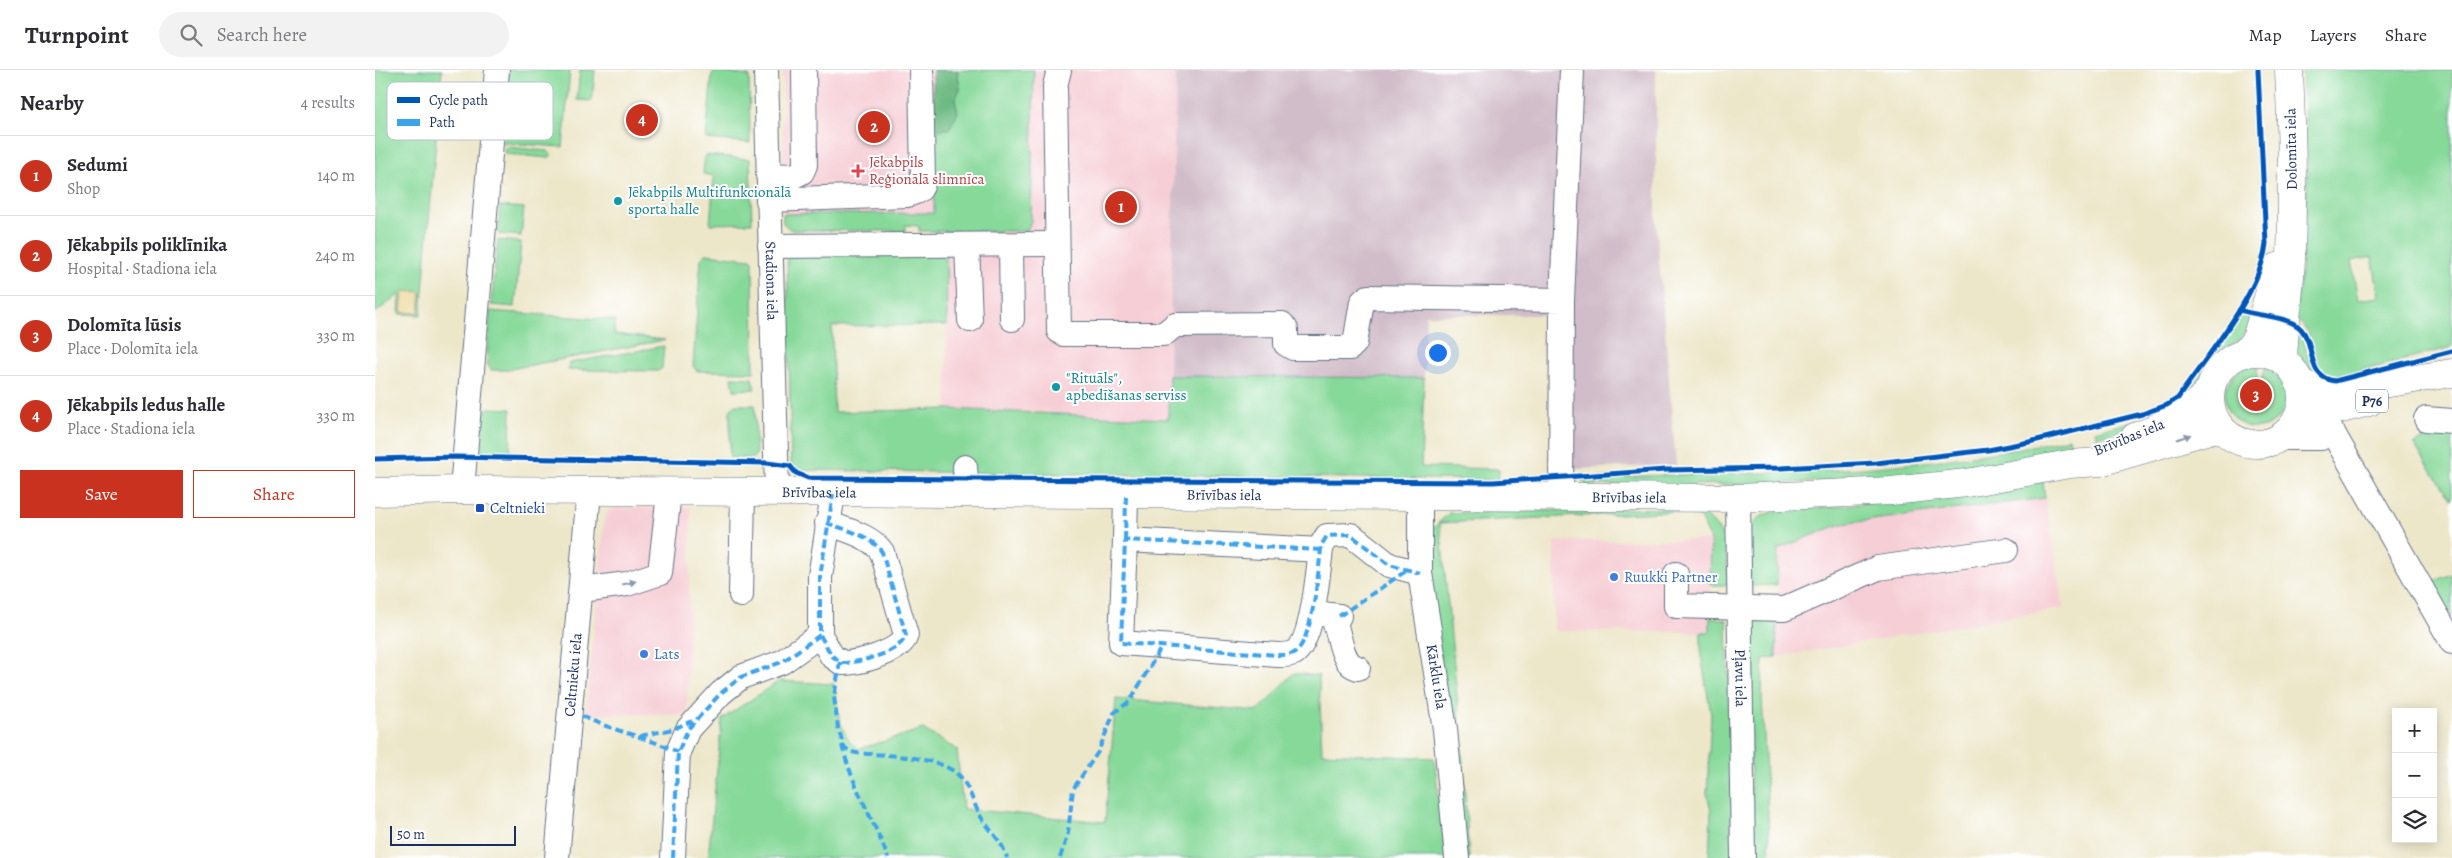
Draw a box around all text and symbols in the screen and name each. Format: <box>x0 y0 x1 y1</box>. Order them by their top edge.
search box <box>159 12 509 57</box>
text: Turnpoint <box>25 19 129 51</box>
icon: search <box>177 21 205 49</box>
text: Search here <box>217 22 307 48</box>
text: Map <box>2249 23 2282 47</box>
text: Layers <box>2310 23 2357 47</box>
text: Share <box>2385 23 2427 47</box>
legend <box>387 82 553 140</box>
text: Nearby <box>20 89 83 117</box>
text: Cycle path <box>429 91 489 110</box>
text: 4 results <box>301 92 355 114</box>
pin: 4 <box>626 101 658 139</box>
pin: 2 <box>858 108 890 146</box>
street label: Dolomīta iela <box>2280 108 2302 190</box>
text: Path <box>429 113 456 132</box>
text: Sedumi <box>67 152 128 178</box>
place label: Jēkabpils Reģionālā slimnīca <box>869 152 984 189</box>
marker: Jēkabpils Reģionālā slimnīca <box>851 164 865 178</box>
text: 1 <box>33 165 39 187</box>
text: 140 m <box>317 165 355 187</box>
text: Shop <box>67 178 100 200</box>
place label: Jēkabpils Multifunkcionālā sporta halle <box>628 182 791 219</box>
pin: 1 <box>1105 188 1137 226</box>
marker: Jēkabpils Multifunkcionālā sporta halle <box>612 195 624 207</box>
text: Jēkabpils poliklīnika <box>67 232 228 258</box>
street label: Stadiona iela <box>760 241 783 321</box>
text: 2 <box>32 245 40 267</box>
text: 240 m <box>315 245 355 267</box>
text: Hospital · Stadiona iela <box>67 258 217 280</box>
text: Dolomīta lūsis <box>67 312 181 338</box>
text: 3 <box>33 325 39 347</box>
text: 330 m <box>317 325 355 347</box>
text: Place · Dolomīta iela <box>67 338 198 360</box>
your location <box>1425 340 1451 366</box>
place label: "Rituāls", apbedīšanas serviss <box>1066 368 1186 405</box>
pin: 3 <box>2240 376 2272 414</box>
marker: "Rituāls", apbedīšanas serviss <box>1050 381 1062 393</box>
road number: P76 <box>2356 390 2388 412</box>
text: Jēkabpils ledus halle <box>67 392 225 418</box>
text: 4 <box>32 405 40 427</box>
text: 330 m <box>317 405 355 427</box>
street label: Brīvības iela <box>2091 414 2167 460</box>
text: Place · Stadiona iela <box>67 418 195 440</box>
one-way arrow <box>2177 432 2192 440</box>
button: Save <box>20 470 183 518</box>
button: Share <box>193 470 355 518</box>
street label: Brīvības iela <box>781 482 857 502</box>
street label: Brīvības iela <box>1186 485 1262 505</box>
street label: Brīvības iela <box>1591 487 1667 508</box>
place label: Celtnieki <box>490 498 545 518</box>
marker: Celtnieki <box>474 502 486 514</box>
place label: Ruukki Partner <box>1624 567 1718 587</box>
marker: Ruukki Partner <box>1608 571 1620 583</box>
one-way arrow <box>622 579 637 587</box>
street label: Celtnieku iela <box>559 632 587 717</box>
street label: Kārklu iela <box>1422 643 1452 711</box>
place label: Lats <box>654 644 680 664</box>
marker: Lats <box>638 648 650 660</box>
street label: Pļavu iela <box>1730 649 1751 707</box>
map controls <box>2392 708 2437 843</box>
button: + <box>2392 708 2437 753</box>
button: − <box>2392 753 2437 798</box>
button: layers <box>2392 798 2437 843</box>
scale bar <box>390 823 516 846</box>
text: 50 m <box>397 825 425 844</box>

